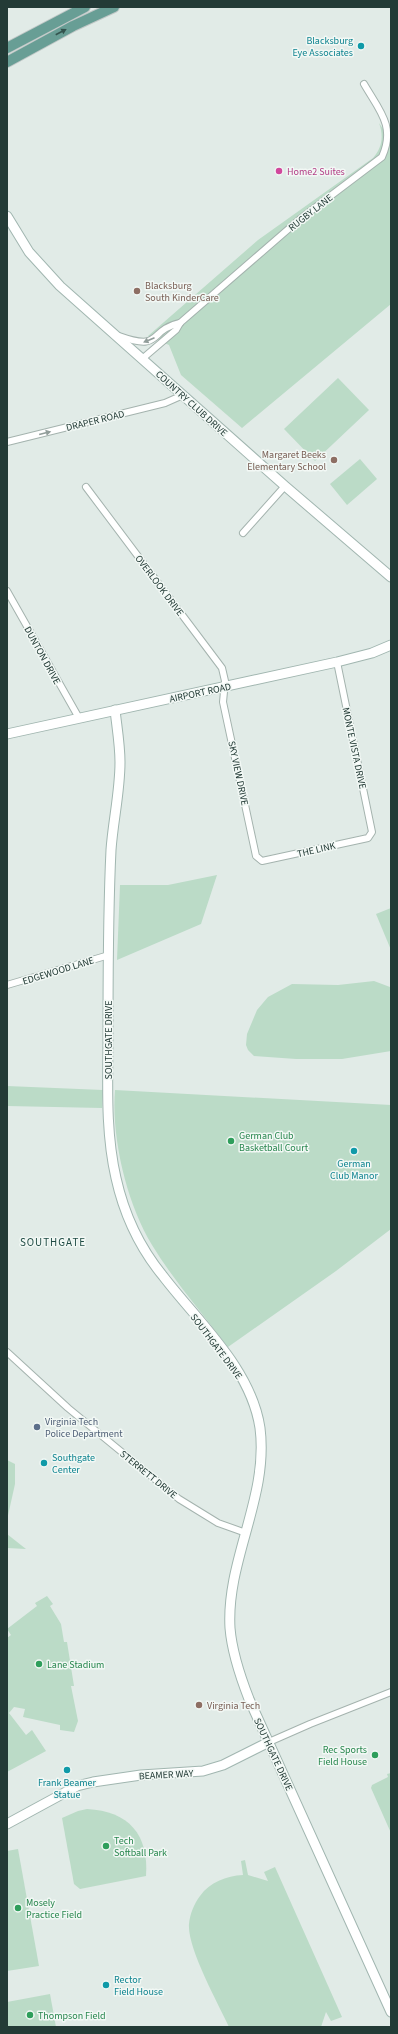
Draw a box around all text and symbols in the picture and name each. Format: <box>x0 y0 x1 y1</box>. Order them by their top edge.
one-way arrow <box>56 29 67 36</box>
place label: Blacksburg Eye Associates <box>292 34 353 60</box>
marker: Blacksburg Eye Associates <box>356 41 366 51</box>
place label: Home2 Suites <box>287 165 345 179</box>
marker: Home2 Suites <box>274 166 284 176</box>
street label: RUGBY LANE <box>285 191 336 235</box>
place label: Blacksburg South KinderCare <box>145 279 219 305</box>
marker: Blacksburg South KinderCare <box>132 286 142 296</box>
one-way arrow <box>143 337 155 344</box>
street label: COUNTRY CLUB DRIVE <box>152 368 230 440</box>
street label: DRAPER ROAD <box>65 407 126 435</box>
one-way arrow <box>39 429 51 435</box>
place label: Margaret Beeks Elementary School <box>247 448 326 474</box>
marker: Margaret Beeks Elementary School <box>329 455 339 465</box>
street label: OVERLOOK DRIVE <box>132 552 187 619</box>
street label: DUNTON DRIVE <box>20 624 64 687</box>
street label: AIRPORT ROAD <box>168 680 232 706</box>
street label: MONTE VISTA DRIVE <box>339 706 370 790</box>
street label: SKY VIEW DRIVE <box>224 740 252 807</box>
street label: THE LINK <box>296 839 337 861</box>
street label: EDGEWOOD LANE <box>21 953 96 988</box>
street label: SOUTHGATE DRIVE <box>102 1001 116 1079</box>
place label: German Club Basketball Court <box>239 1129 309 1155</box>
marker: German Club Basketball Court <box>226 1136 236 1146</box>
marker: German Club Manor <box>349 1146 359 1156</box>
place label: German Club Manor <box>330 1157 378 1183</box>
district label: SOUTHGATE <box>20 1235 86 1250</box>
street label: SOUTHGATE DRIVE <box>187 1311 246 1382</box>
place label: Virginia Tech Police Department <box>45 1415 123 1441</box>
marker: Virginia Tech Police Department <box>32 1422 42 1432</box>
street label: STERRETT DRIVE <box>117 1447 180 1502</box>
place label: Southgate Center <box>52 1451 95 1477</box>
marker: Southgate Center <box>39 1458 49 1468</box>
place label: Lane Stadium <box>47 1658 104 1672</box>
marker: Lane Stadium <box>34 1659 44 1669</box>
place label: Virginia Tech <box>207 1699 260 1713</box>
marker: Virginia Tech <box>194 1700 204 1710</box>
street label: SOUTHGATE DRIVE <box>250 1716 296 1793</box>
place label: Rec Sports Field House <box>318 1743 367 1769</box>
marker: Rec Sports Field House <box>370 1750 380 1760</box>
marker: Frank Beamer Statue <box>62 1765 72 1775</box>
street label: BEAMER WAY <box>138 1767 194 1783</box>
place label: Frank Beamer Statue <box>38 1776 96 1802</box>
place label: Tech Softball Park <box>114 1834 167 1860</box>
marker: Tech Softball Park <box>101 1841 111 1851</box>
place label: Mosely Practice Field <box>26 1896 82 1922</box>
marker: Mosely Practice Field <box>13 1903 23 1913</box>
place label: Rector Field House <box>114 1973 163 1999</box>
marker: Rector Field House <box>101 1980 111 1990</box>
place label: Thompson Field <box>38 2009 106 2023</box>
marker: Thompson Field <box>25 2010 35 2020</box>

